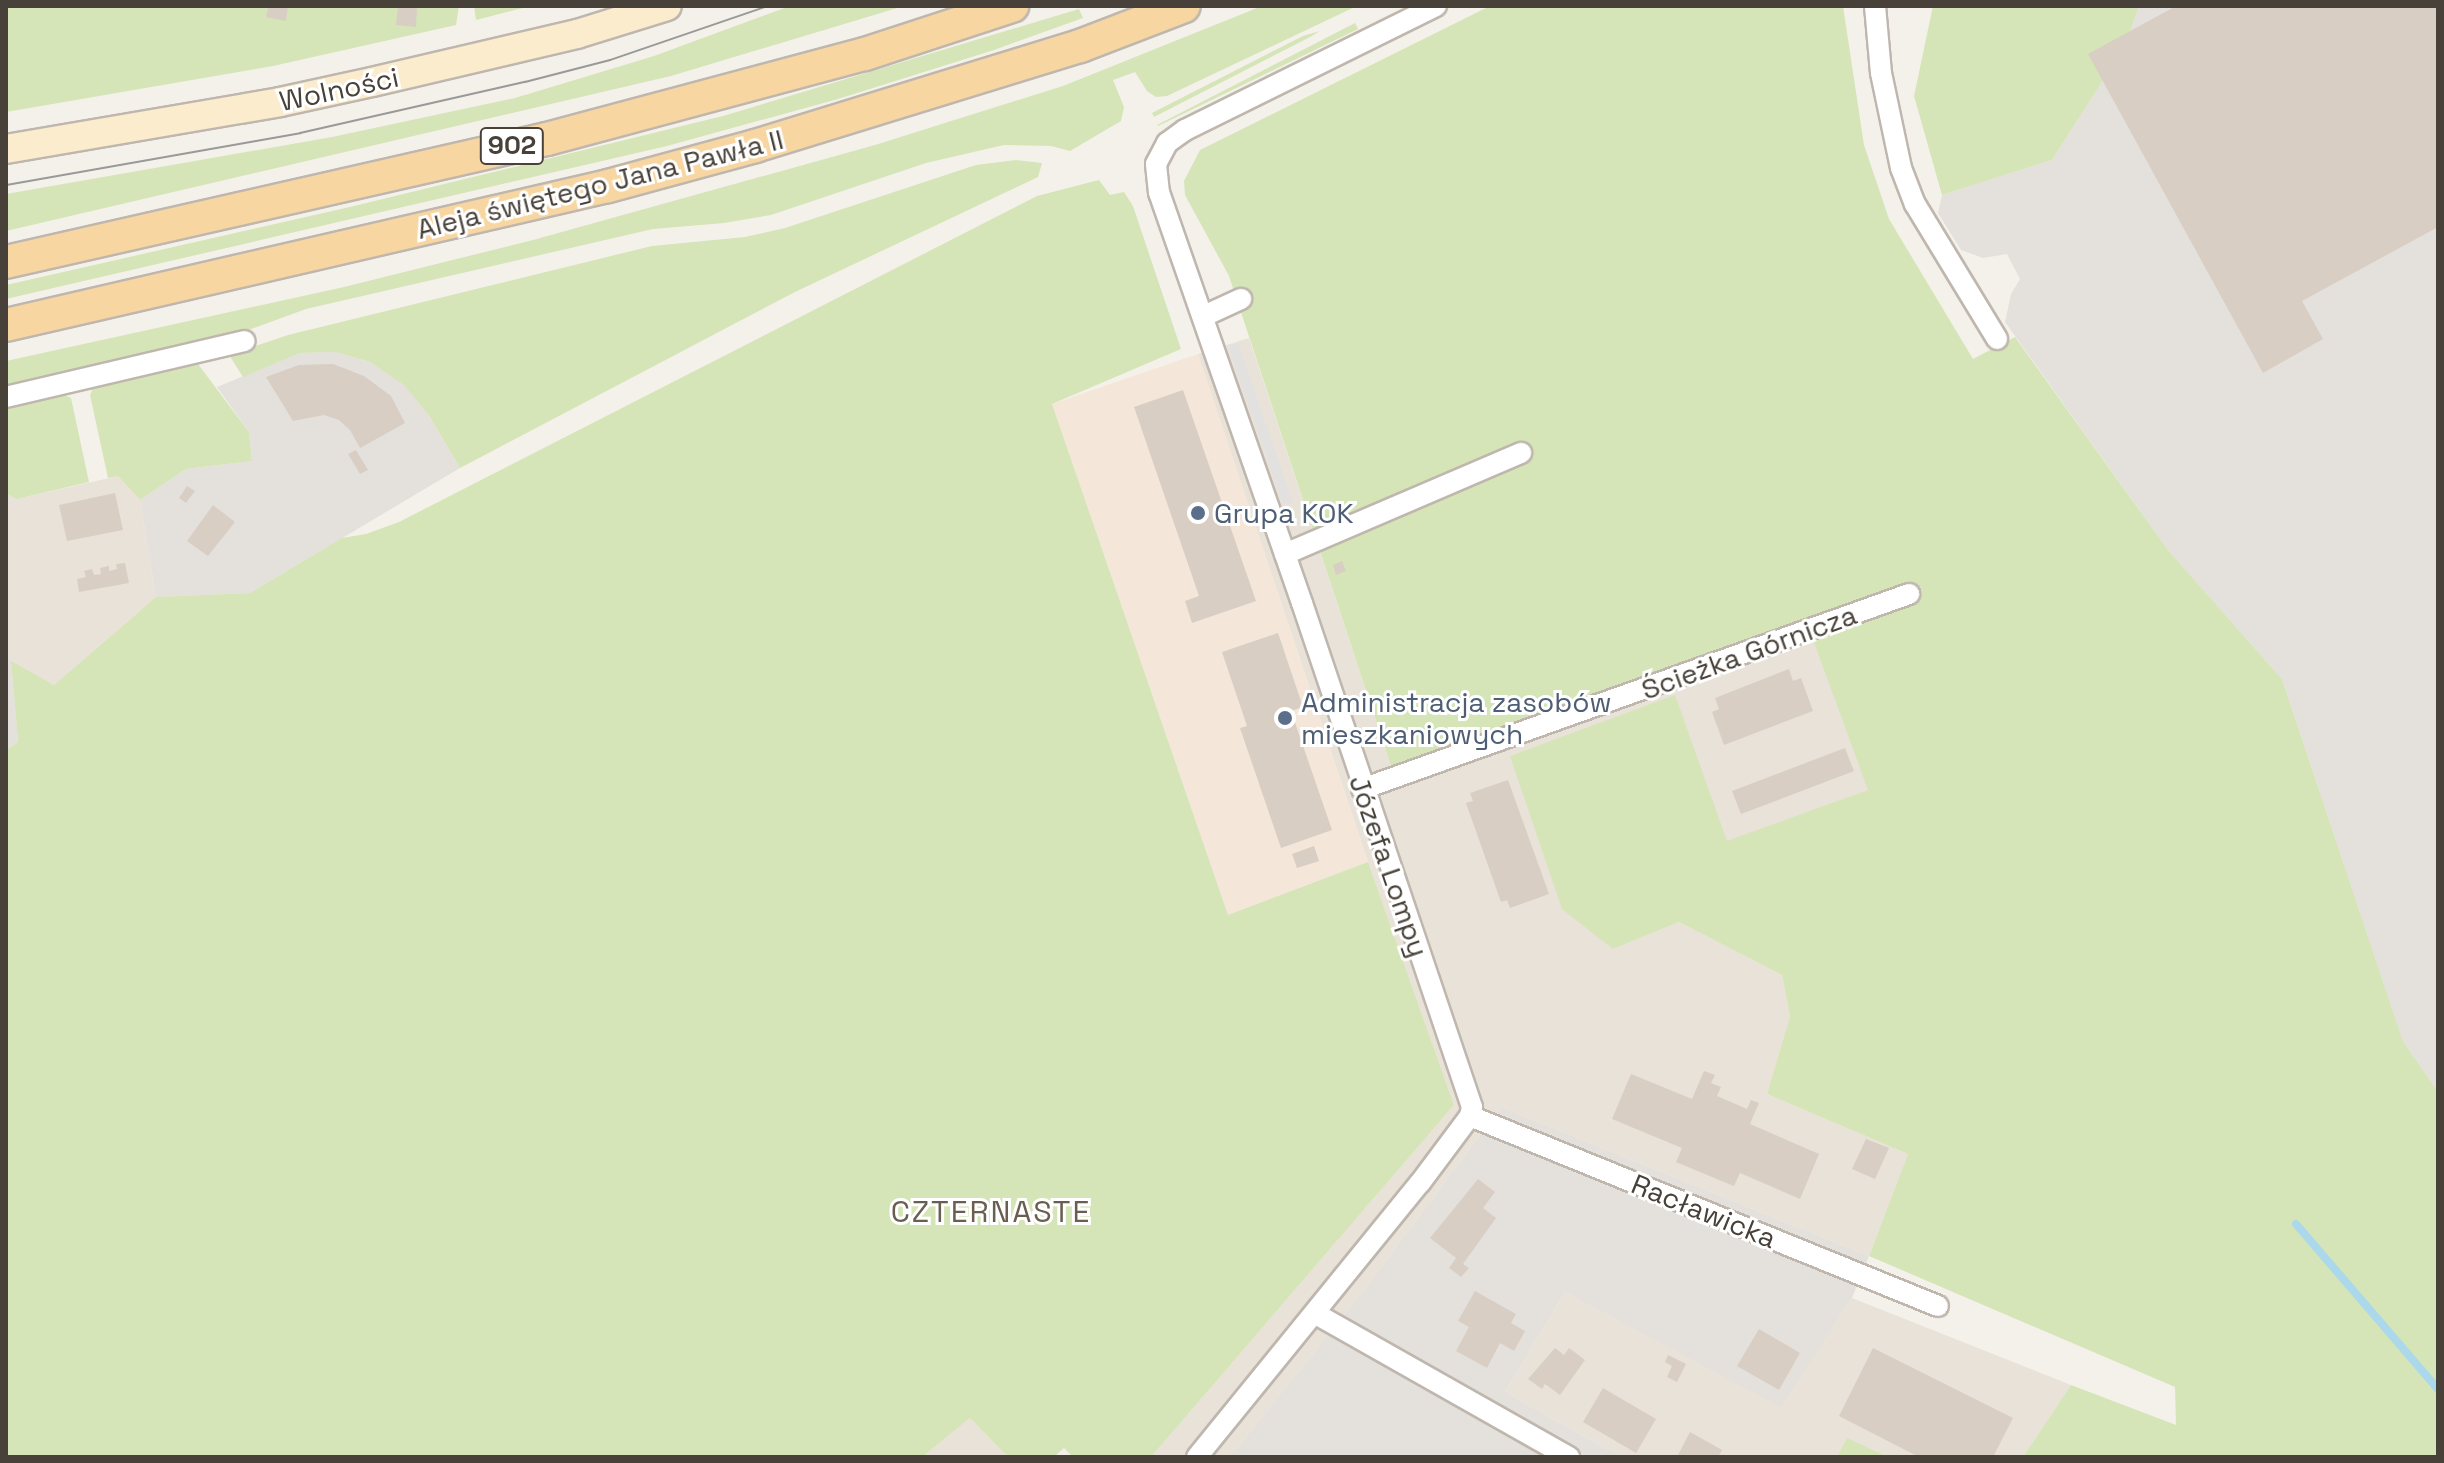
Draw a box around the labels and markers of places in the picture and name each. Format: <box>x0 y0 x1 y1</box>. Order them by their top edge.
place label: Grupa KOK <box>1214 496 1354 530</box>
marker: Grupa KOK <box>1189 504 1207 522</box>
place label: Administracja zasobów mieszkaniowych <box>1301 685 1612 751</box>
marker: Administracja zasobów mieszkaniowych <box>1276 709 1294 727</box>

